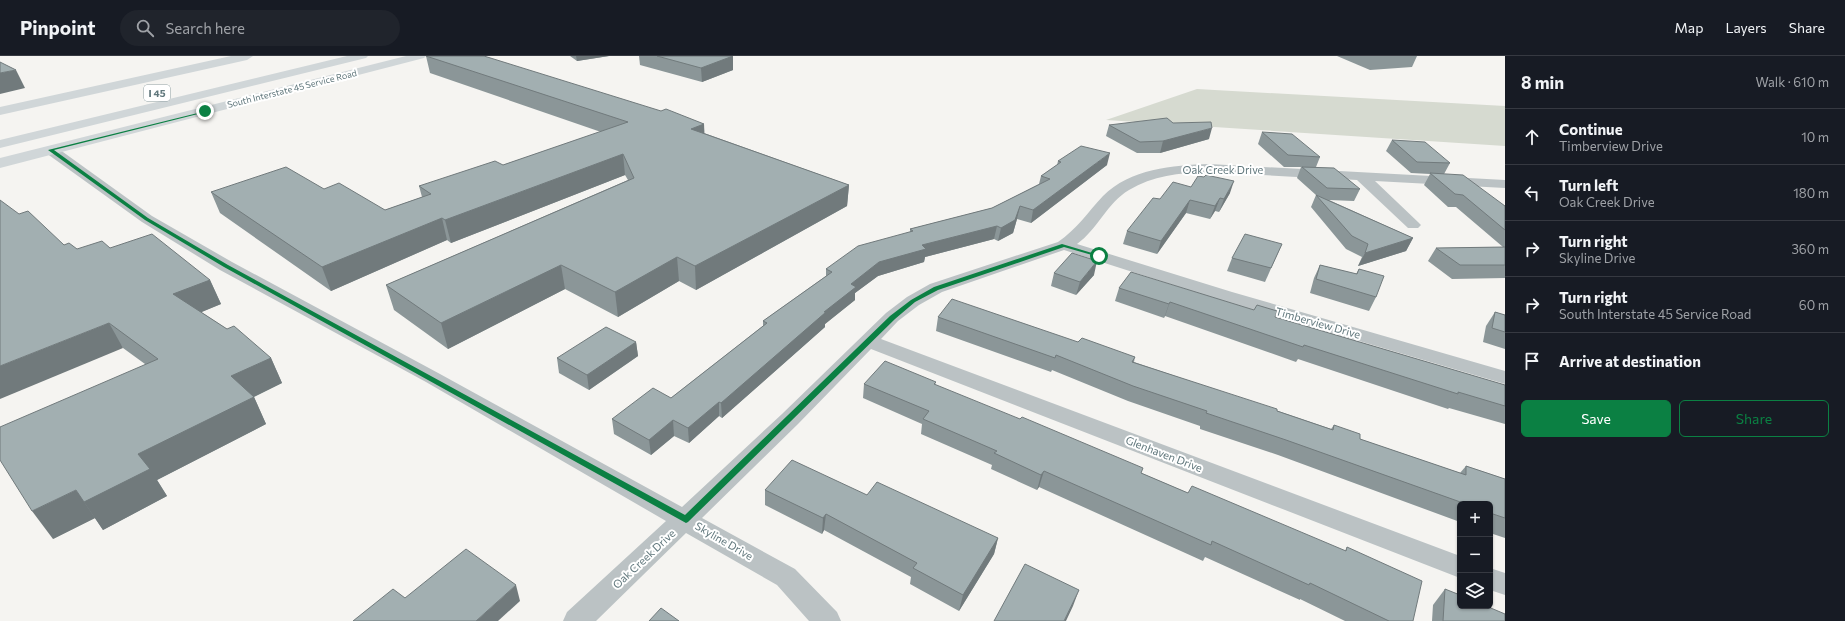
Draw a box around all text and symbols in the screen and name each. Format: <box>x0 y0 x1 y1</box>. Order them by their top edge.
search box <box>120 10 400 46</box>
text: Pinpoint <box>20 16 96 39</box>
icon: search <box>134 17 156 39</box>
text: Search here <box>166 19 245 37</box>
text: Map <box>1675 19 1703 36</box>
text: Layers <box>1725 19 1767 36</box>
text: Share <box>1789 19 1825 36</box>
street label: South Interstate 45 Service Road <box>226 67 358 110</box>
text: 8 min <box>1521 72 1564 93</box>
text: Walk · 610 m <box>1755 74 1829 90</box>
road number: I 45 <box>144 85 170 101</box>
route end <box>196 102 214 120</box>
text: Continue <box>1559 120 1623 138</box>
icon: ahead <box>1521 126 1543 148</box>
text: 10 m <box>1801 129 1829 145</box>
text: Timberview Drive <box>1559 138 1663 154</box>
street label: Oak Creek Drive <box>1183 163 1264 176</box>
text: Turn left <box>1559 176 1618 194</box>
icon: left <box>1521 182 1543 204</box>
text: 180 m <box>1793 185 1829 201</box>
text: Oak Creek Drive <box>1559 194 1655 210</box>
text: Turn right <box>1559 232 1628 250</box>
icon: right <box>1521 238 1543 260</box>
text: 360 m <box>1791 241 1829 257</box>
route start <box>1090 247 1108 265</box>
text: Skyline Drive <box>1559 250 1635 266</box>
text: Turn right <box>1559 288 1628 306</box>
icon: right <box>1521 294 1543 316</box>
text: 60 m <box>1799 297 1829 313</box>
street label: Timberview Drive <box>1274 304 1362 341</box>
text: South Interstate 45 Service Road <box>1559 306 1751 322</box>
icon: arrive <box>1521 350 1543 372</box>
text: Arrive at destination <box>1559 352 1701 370</box>
button: Save <box>1521 400 1671 437</box>
button: Share <box>1679 400 1829 437</box>
street label: Glenhaven Drive <box>1124 433 1205 474</box>
map controls <box>1457 501 1493 609</box>
button: + <box>1457 501 1493 537</box>
street label: Skyline Drive <box>693 519 756 562</box>
street label: Oak Creek Drive <box>610 526 678 591</box>
button: − <box>1457 537 1493 573</box>
button: layers <box>1457 573 1493 609</box>

